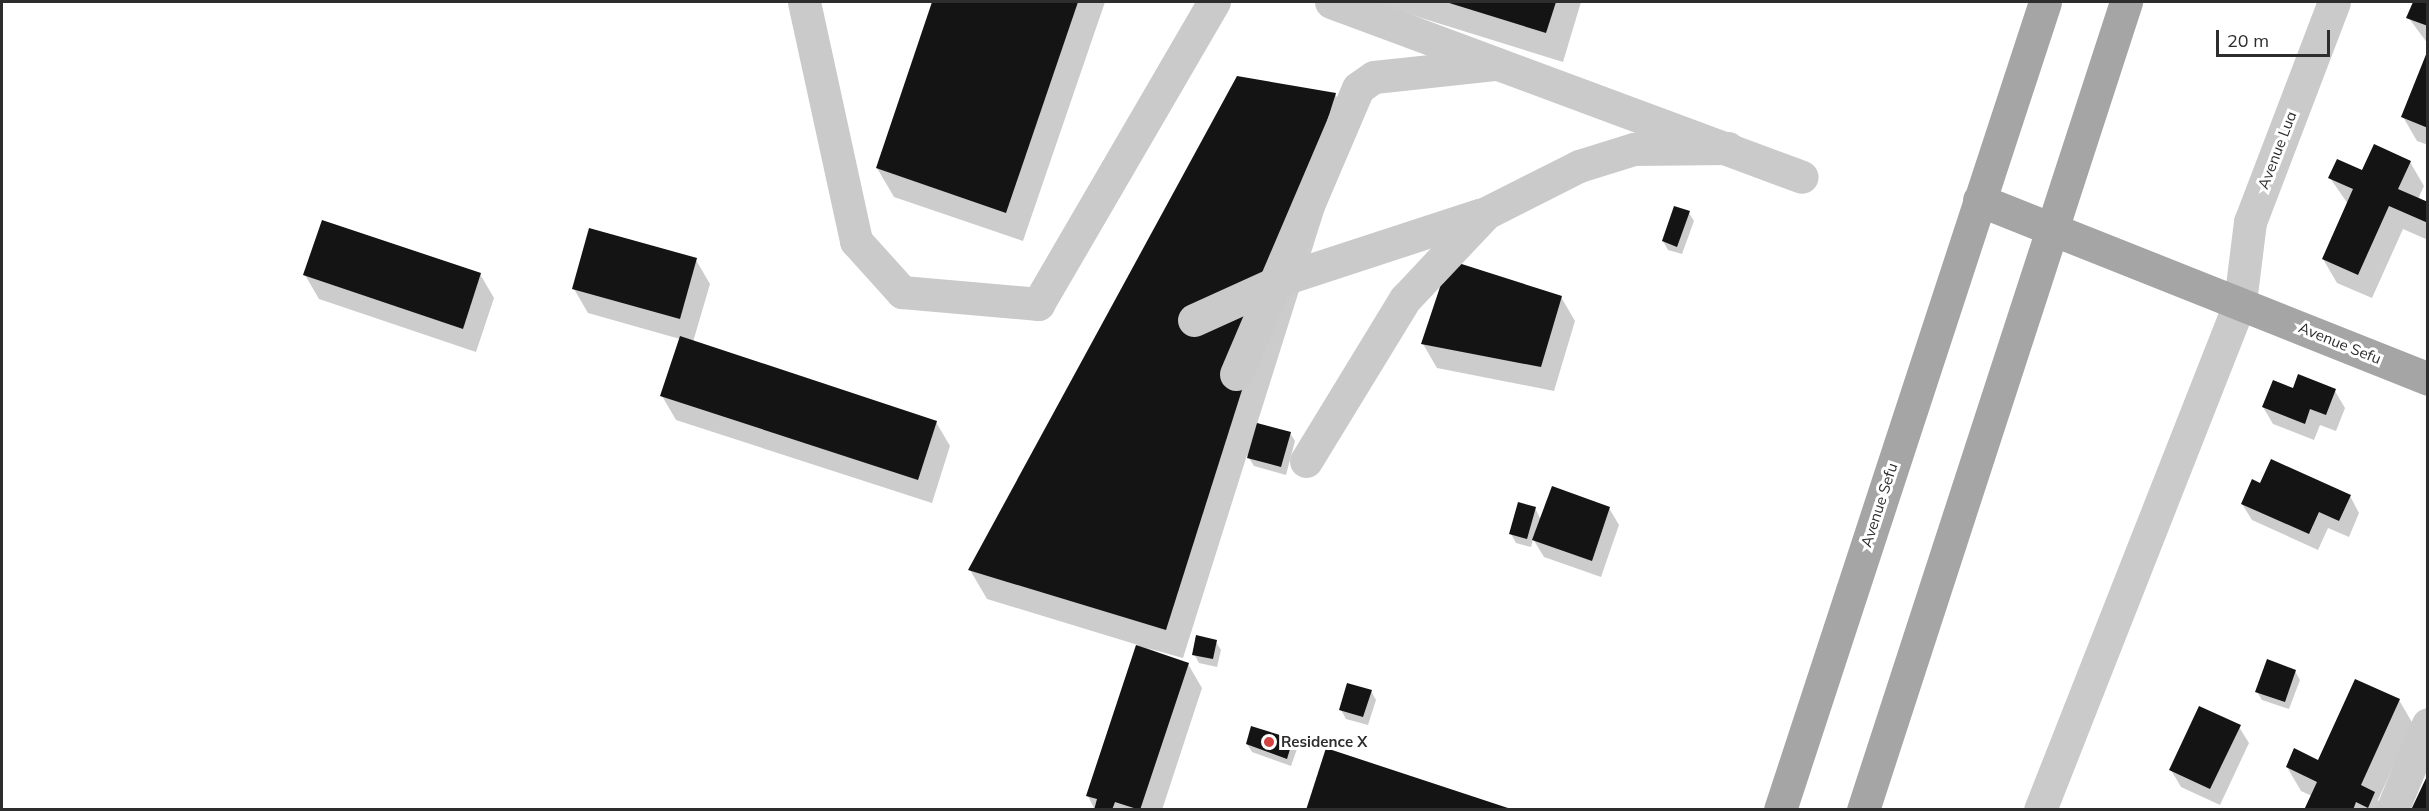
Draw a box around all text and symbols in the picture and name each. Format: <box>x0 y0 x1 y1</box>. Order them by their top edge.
scale bar <box>2219 18 2333 56</box>
text: 20 m <box>2227 29 2269 52</box>
street label: Avenue Lua <box>2254 109 2300 191</box>
street label: Avenue Sefu <box>2296 318 2384 368</box>
street label: Avenue Sefu <box>1857 461 1901 549</box>
place label: Residence X <box>1281 733 1367 751</box>
marker: Residence X <box>1262 735 1276 749</box>

